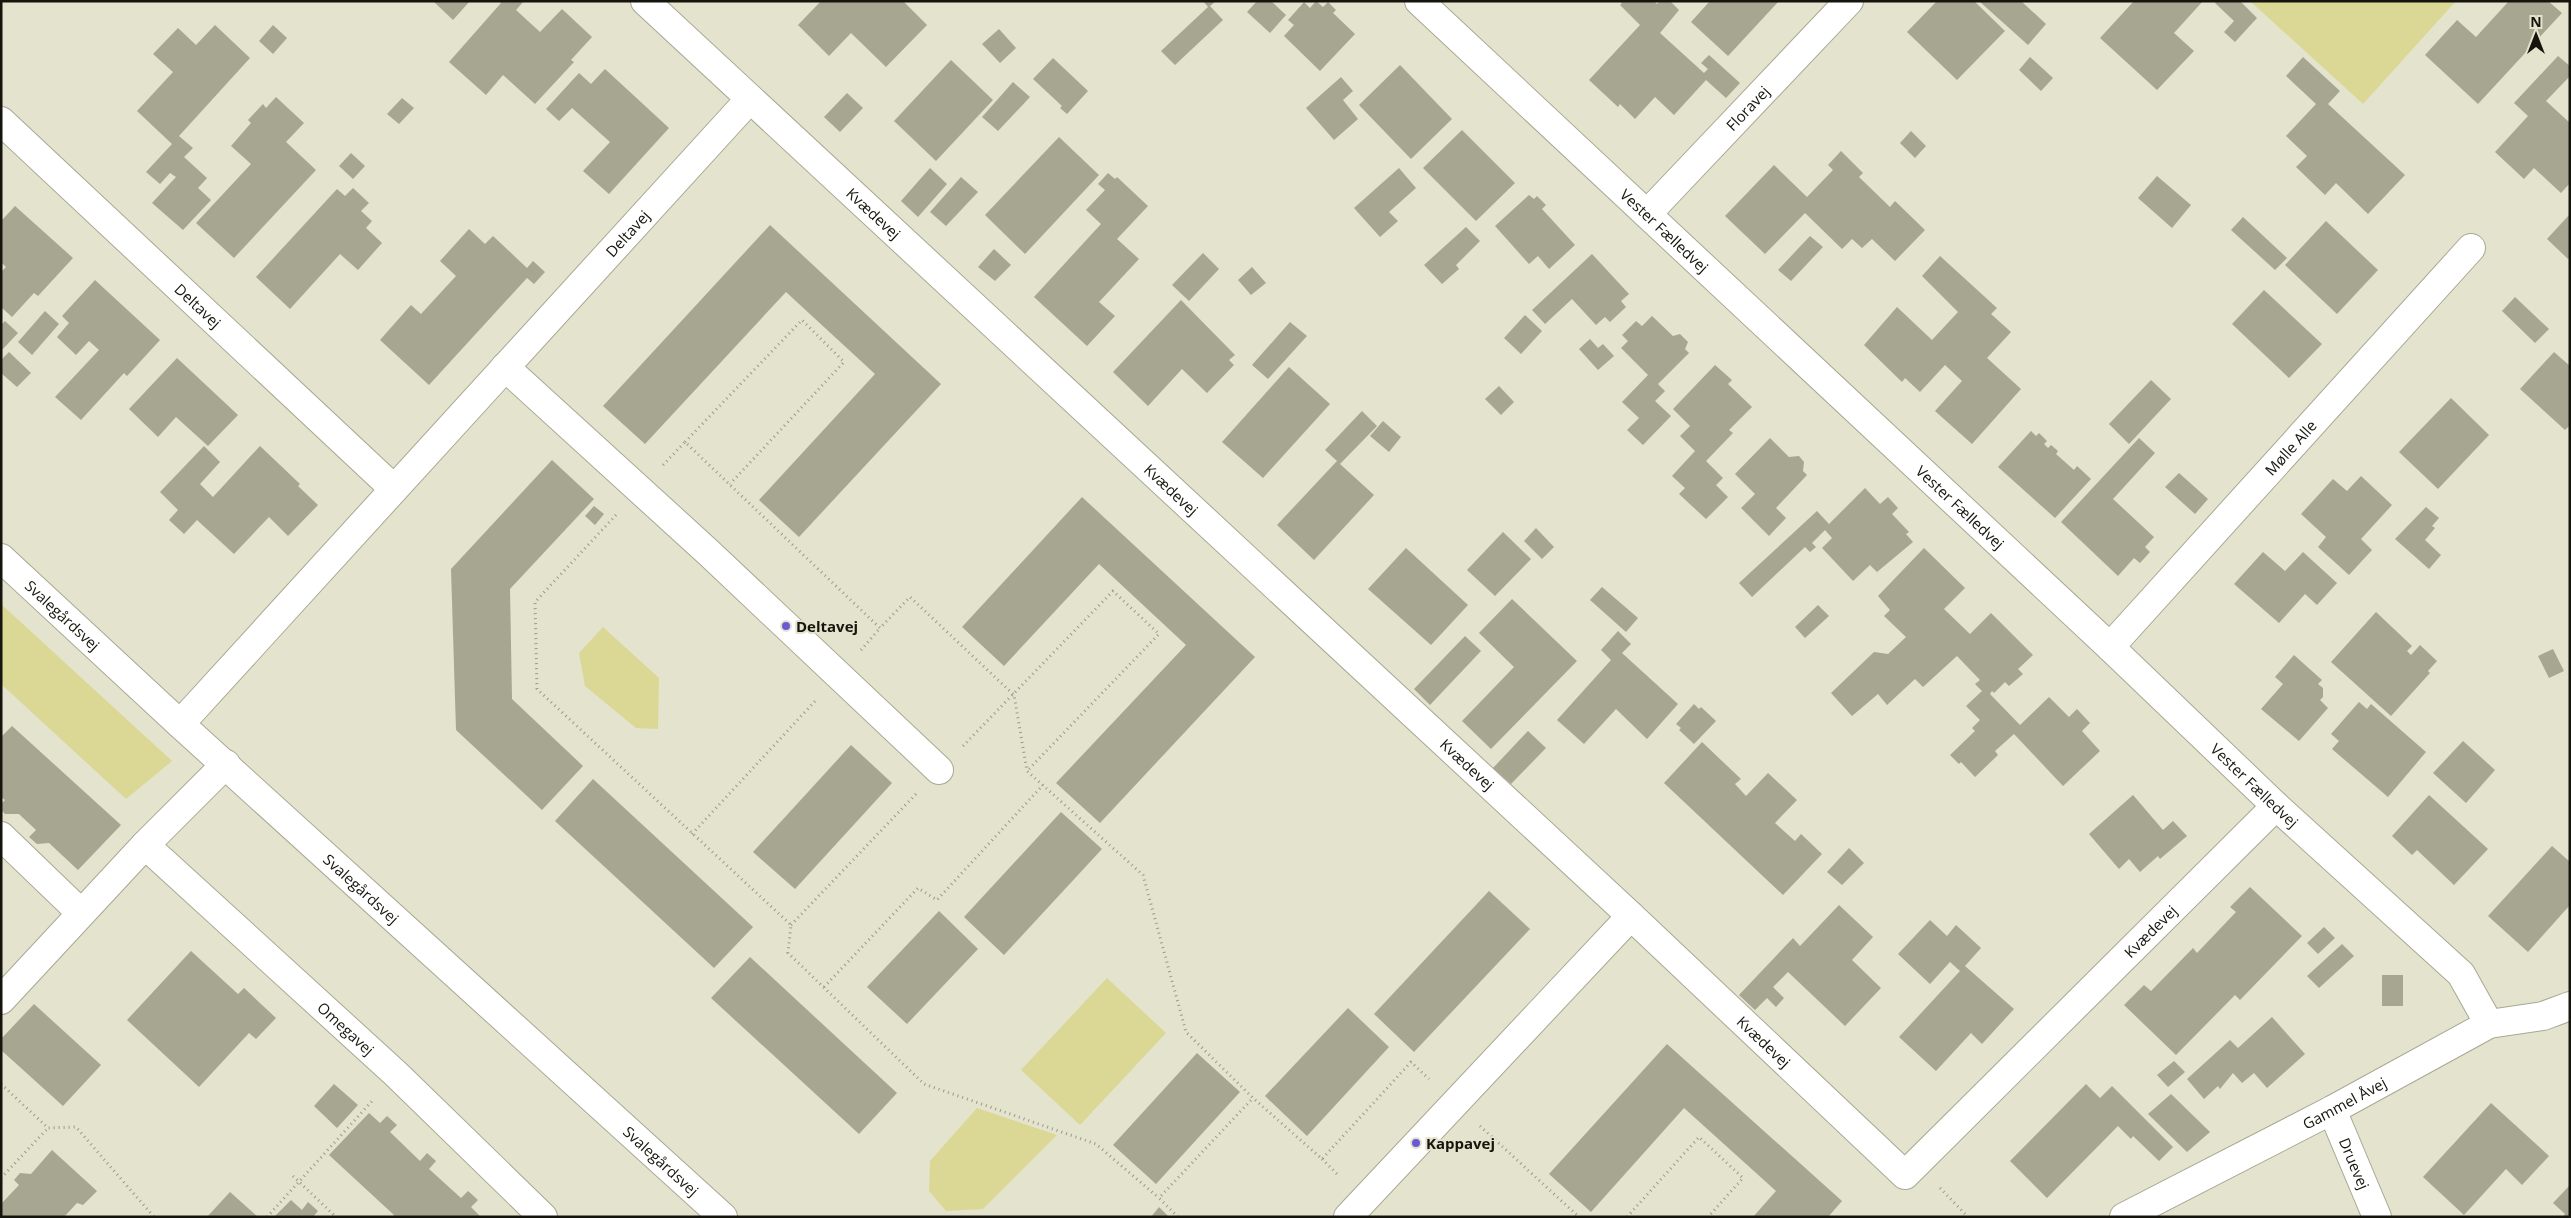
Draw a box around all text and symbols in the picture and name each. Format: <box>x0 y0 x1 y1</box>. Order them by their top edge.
north arrow <box>2511 10 2561 60</box>
text: N <box>2530 12 2542 31</box>
street label: Floravej <box>1721 81 1774 135</box>
street label: Kvædevej <box>842 183 905 243</box>
street label: Vester Fælledvej <box>1616 184 1713 277</box>
street label: Deltavej <box>601 206 654 261</box>
street label: Deltavej <box>171 279 226 332</box>
street label: Mølle Alle <box>2260 416 2321 479</box>
street label: Kvædevej <box>1140 459 1203 520</box>
street label: Vester Fælledvej <box>1912 461 2009 553</box>
street label: Svalegårdsvej <box>21 575 104 655</box>
place label: Deltavej <box>796 616 858 636</box>
marker: Deltavej <box>780 620 792 632</box>
street label: Kvædevej <box>1436 734 1499 794</box>
street label: Vester Fælledvej <box>2206 739 2303 832</box>
street label: Svalegårdsvej <box>319 849 403 928</box>
street label: Kvædevej <box>2119 900 2181 962</box>
street label: Omegavej <box>313 997 379 1059</box>
street label: Kvædevej <box>1733 1011 1795 1072</box>
street label: Gammel Åvej <box>2299 1072 2390 1134</box>
street label: Svalegårdsvej <box>619 1122 703 1200</box>
place label: Kappavej <box>1426 1133 1495 1153</box>
street label: Druevej <box>2335 1135 2374 1192</box>
marker: Kappavej <box>1410 1137 1422 1149</box>

